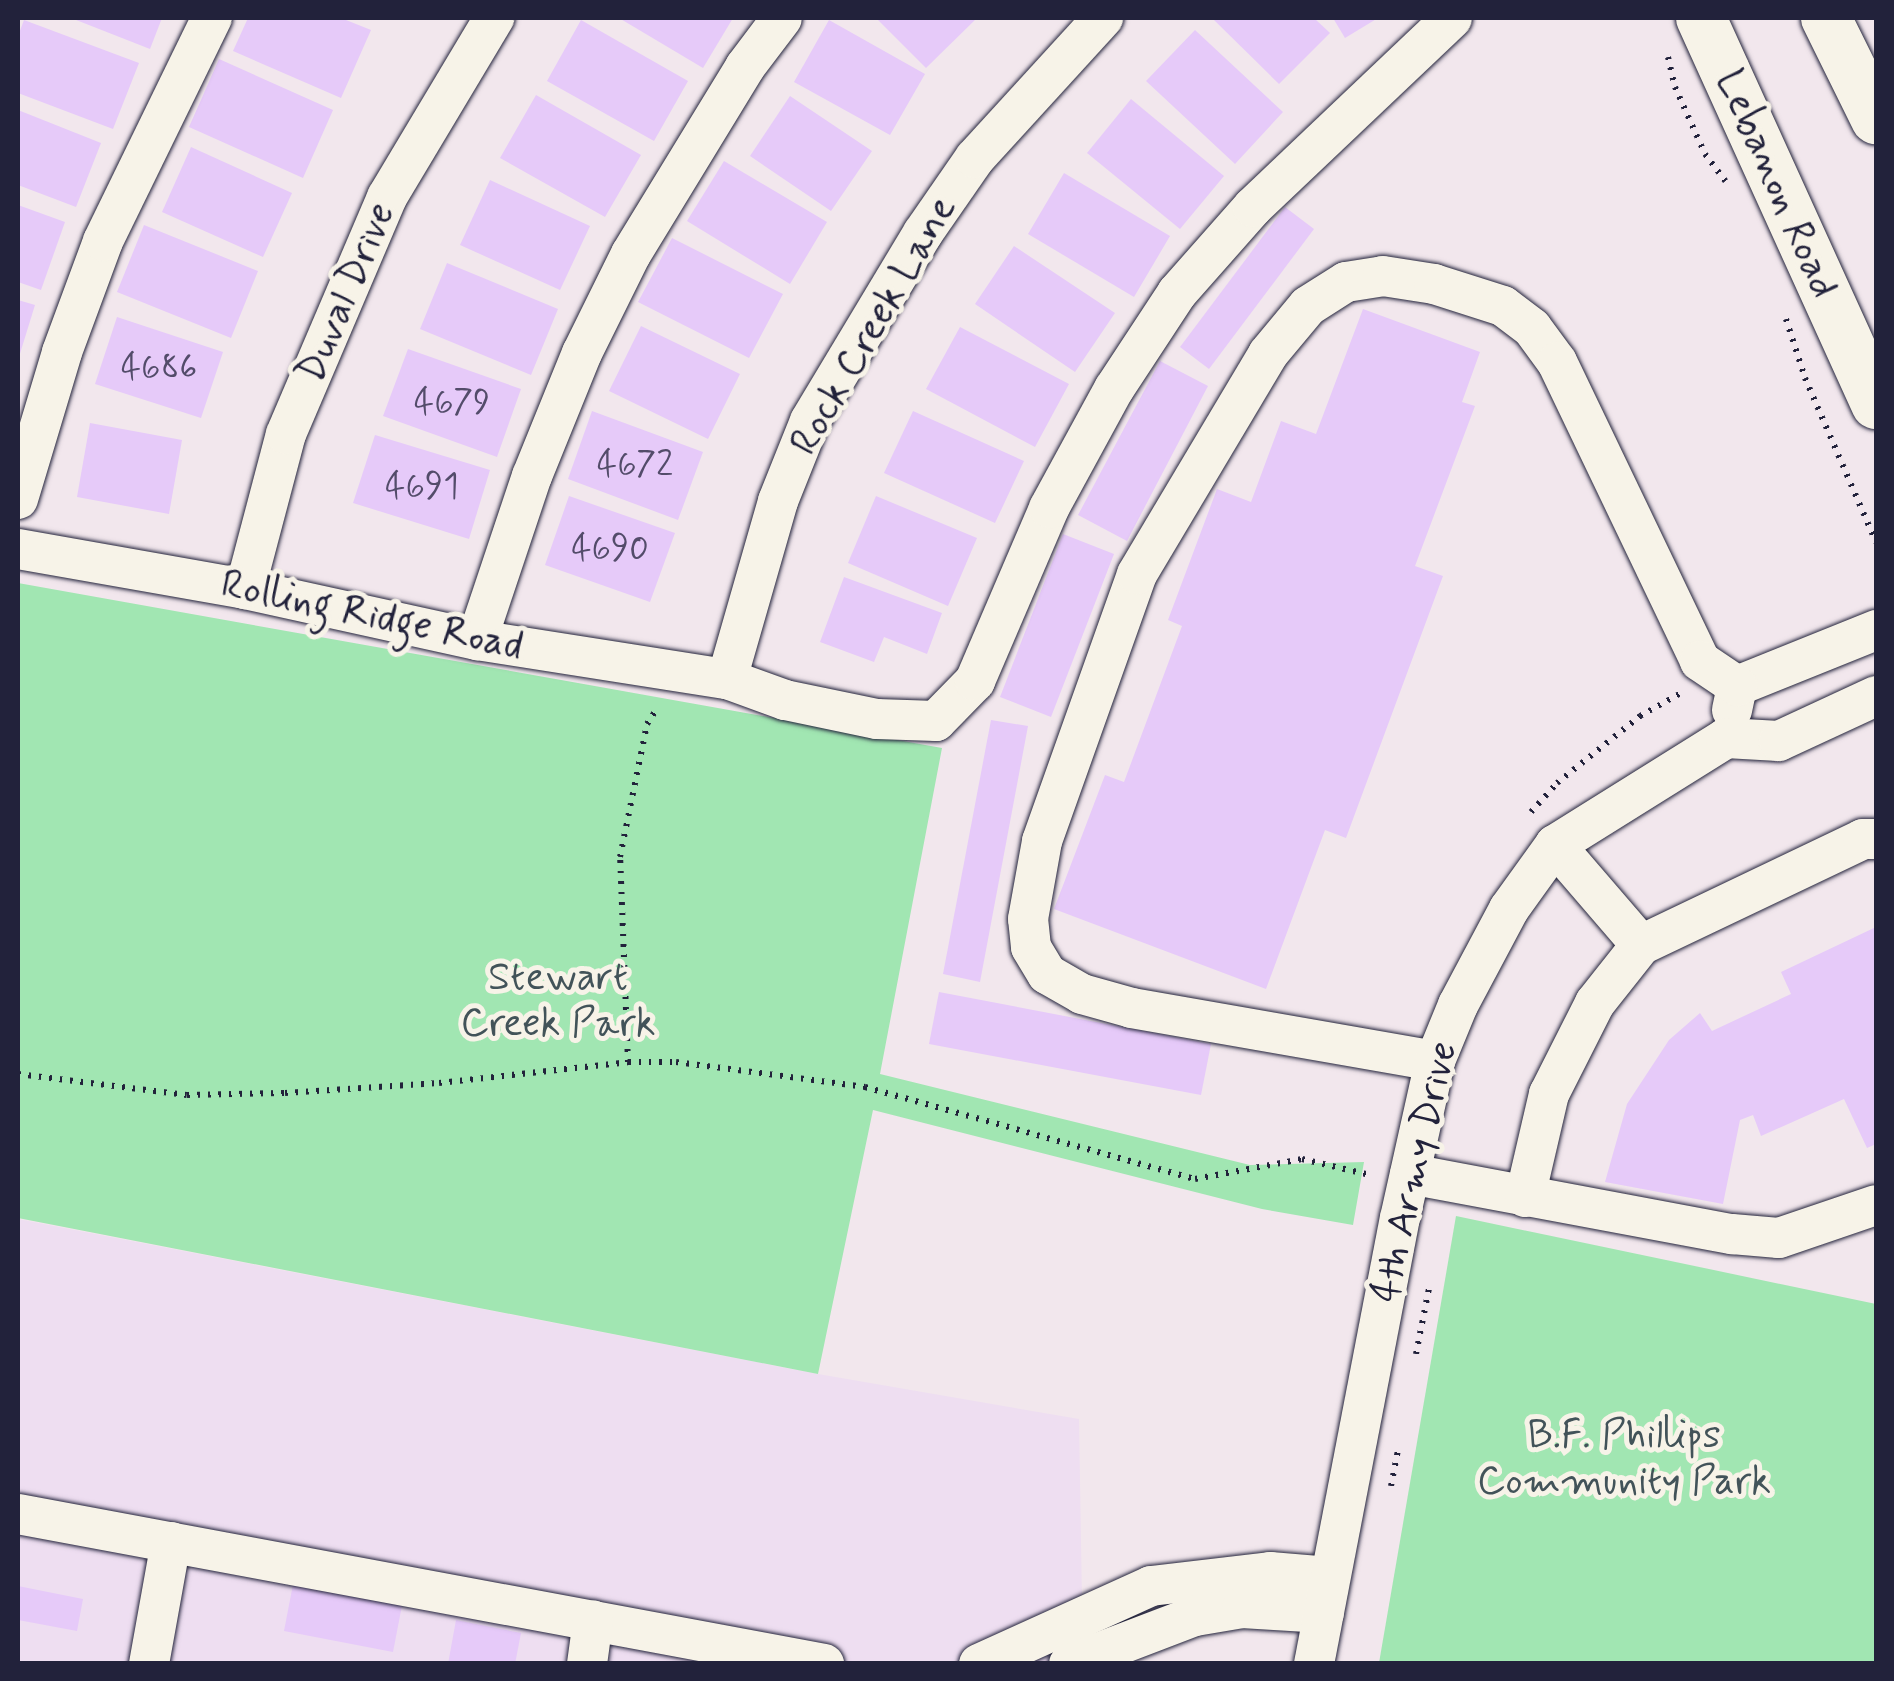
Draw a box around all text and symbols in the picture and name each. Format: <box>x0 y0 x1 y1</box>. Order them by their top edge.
street label: Lebanon Road <box>1704 63 1848 305</box>
street label: Rock Creek Lane <box>782 190 966 462</box>
street label: Duval Drive <box>288 196 406 390</box>
house number: 4686 <box>121 347 197 389</box>
house number: 4679 <box>414 382 490 424</box>
house number: 4672 <box>597 444 673 486</box>
house number: 4691 <box>385 466 459 508</box>
house number: 4690 <box>571 528 649 570</box>
street label: Rolling Ridge Road <box>218 561 526 671</box>
park label: Stewart Creek Park <box>463 954 653 1048</box>
street label: 4th Army Drive <box>1362 1037 1468 1307</box>
park label: B.F. Phillips Community Park <box>1477 1412 1771 1506</box>

